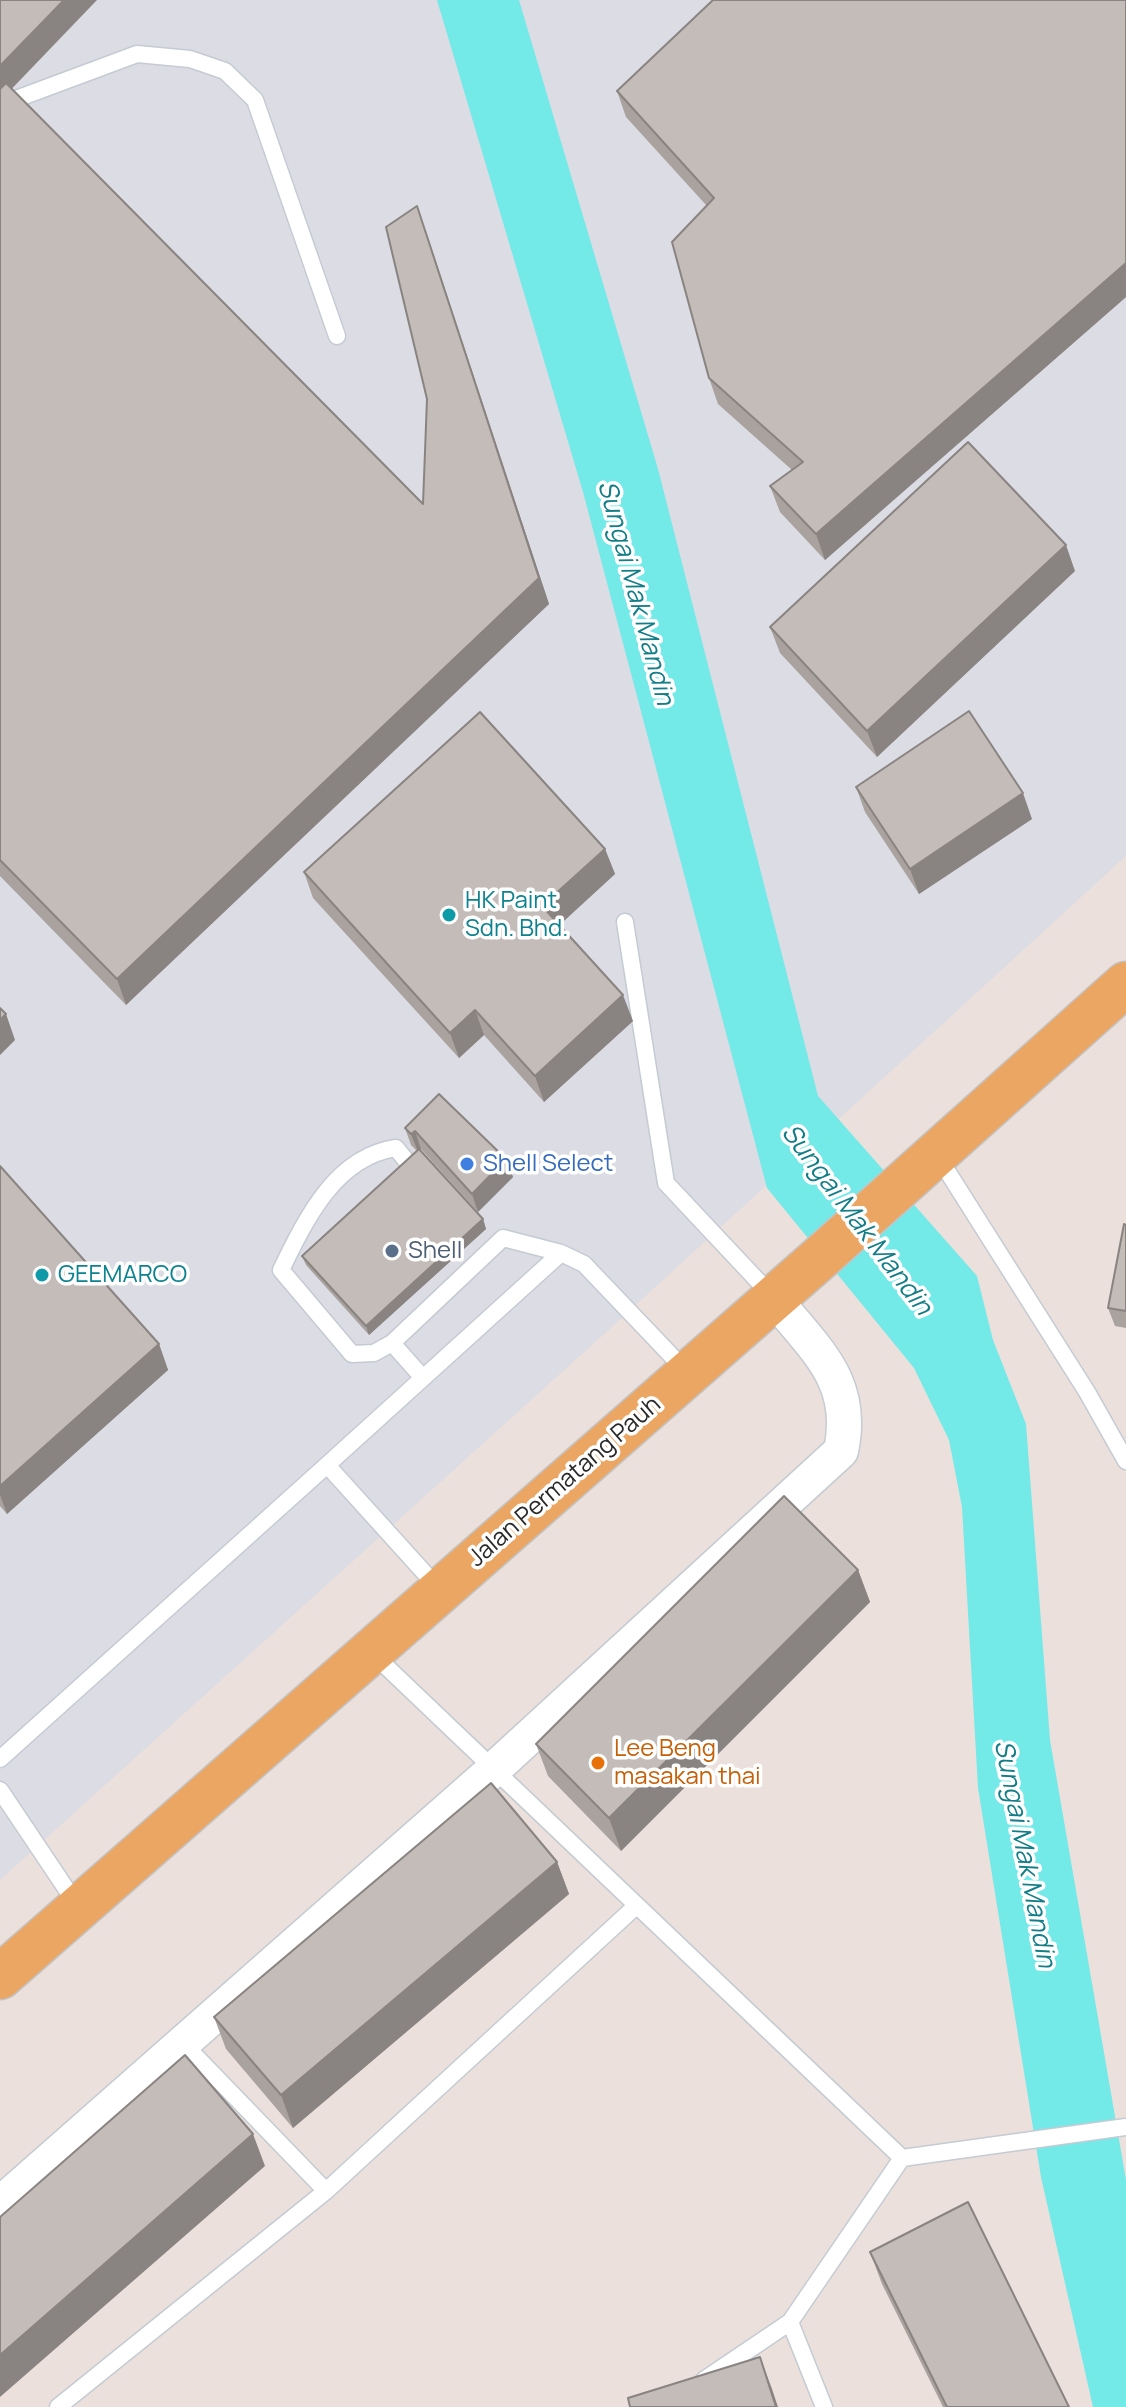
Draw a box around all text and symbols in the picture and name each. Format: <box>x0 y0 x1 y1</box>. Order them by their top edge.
water label: Sungai Mak Mandin <box>590 477 680 709</box>
place label: HK Paint Sdn. Bhd. <box>465 887 568 943</box>
marker: HK Paint Sdn. Bhd. <box>440 906 458 924</box>
water label: Sungai Mak Mandin <box>774 1118 938 1322</box>
place label: Shell Select <box>483 1150 613 1178</box>
marker: Shell Select <box>458 1155 476 1173</box>
place label: Shell <box>408 1237 462 1265</box>
marker: Shell <box>383 1242 401 1260</box>
place label: GEEMARCO <box>58 1261 187 1289</box>
marker: GEEMARCO <box>33 1266 51 1284</box>
street label: Jalan Permatang Pauh <box>463 1391 667 1573</box>
place label: Lee Beng masakan thai <box>614 1735 761 1791</box>
water label: Sungai Mak Mandin <box>987 1738 1061 1970</box>
marker: Lee Beng masakan thai <box>589 1754 607 1772</box>

